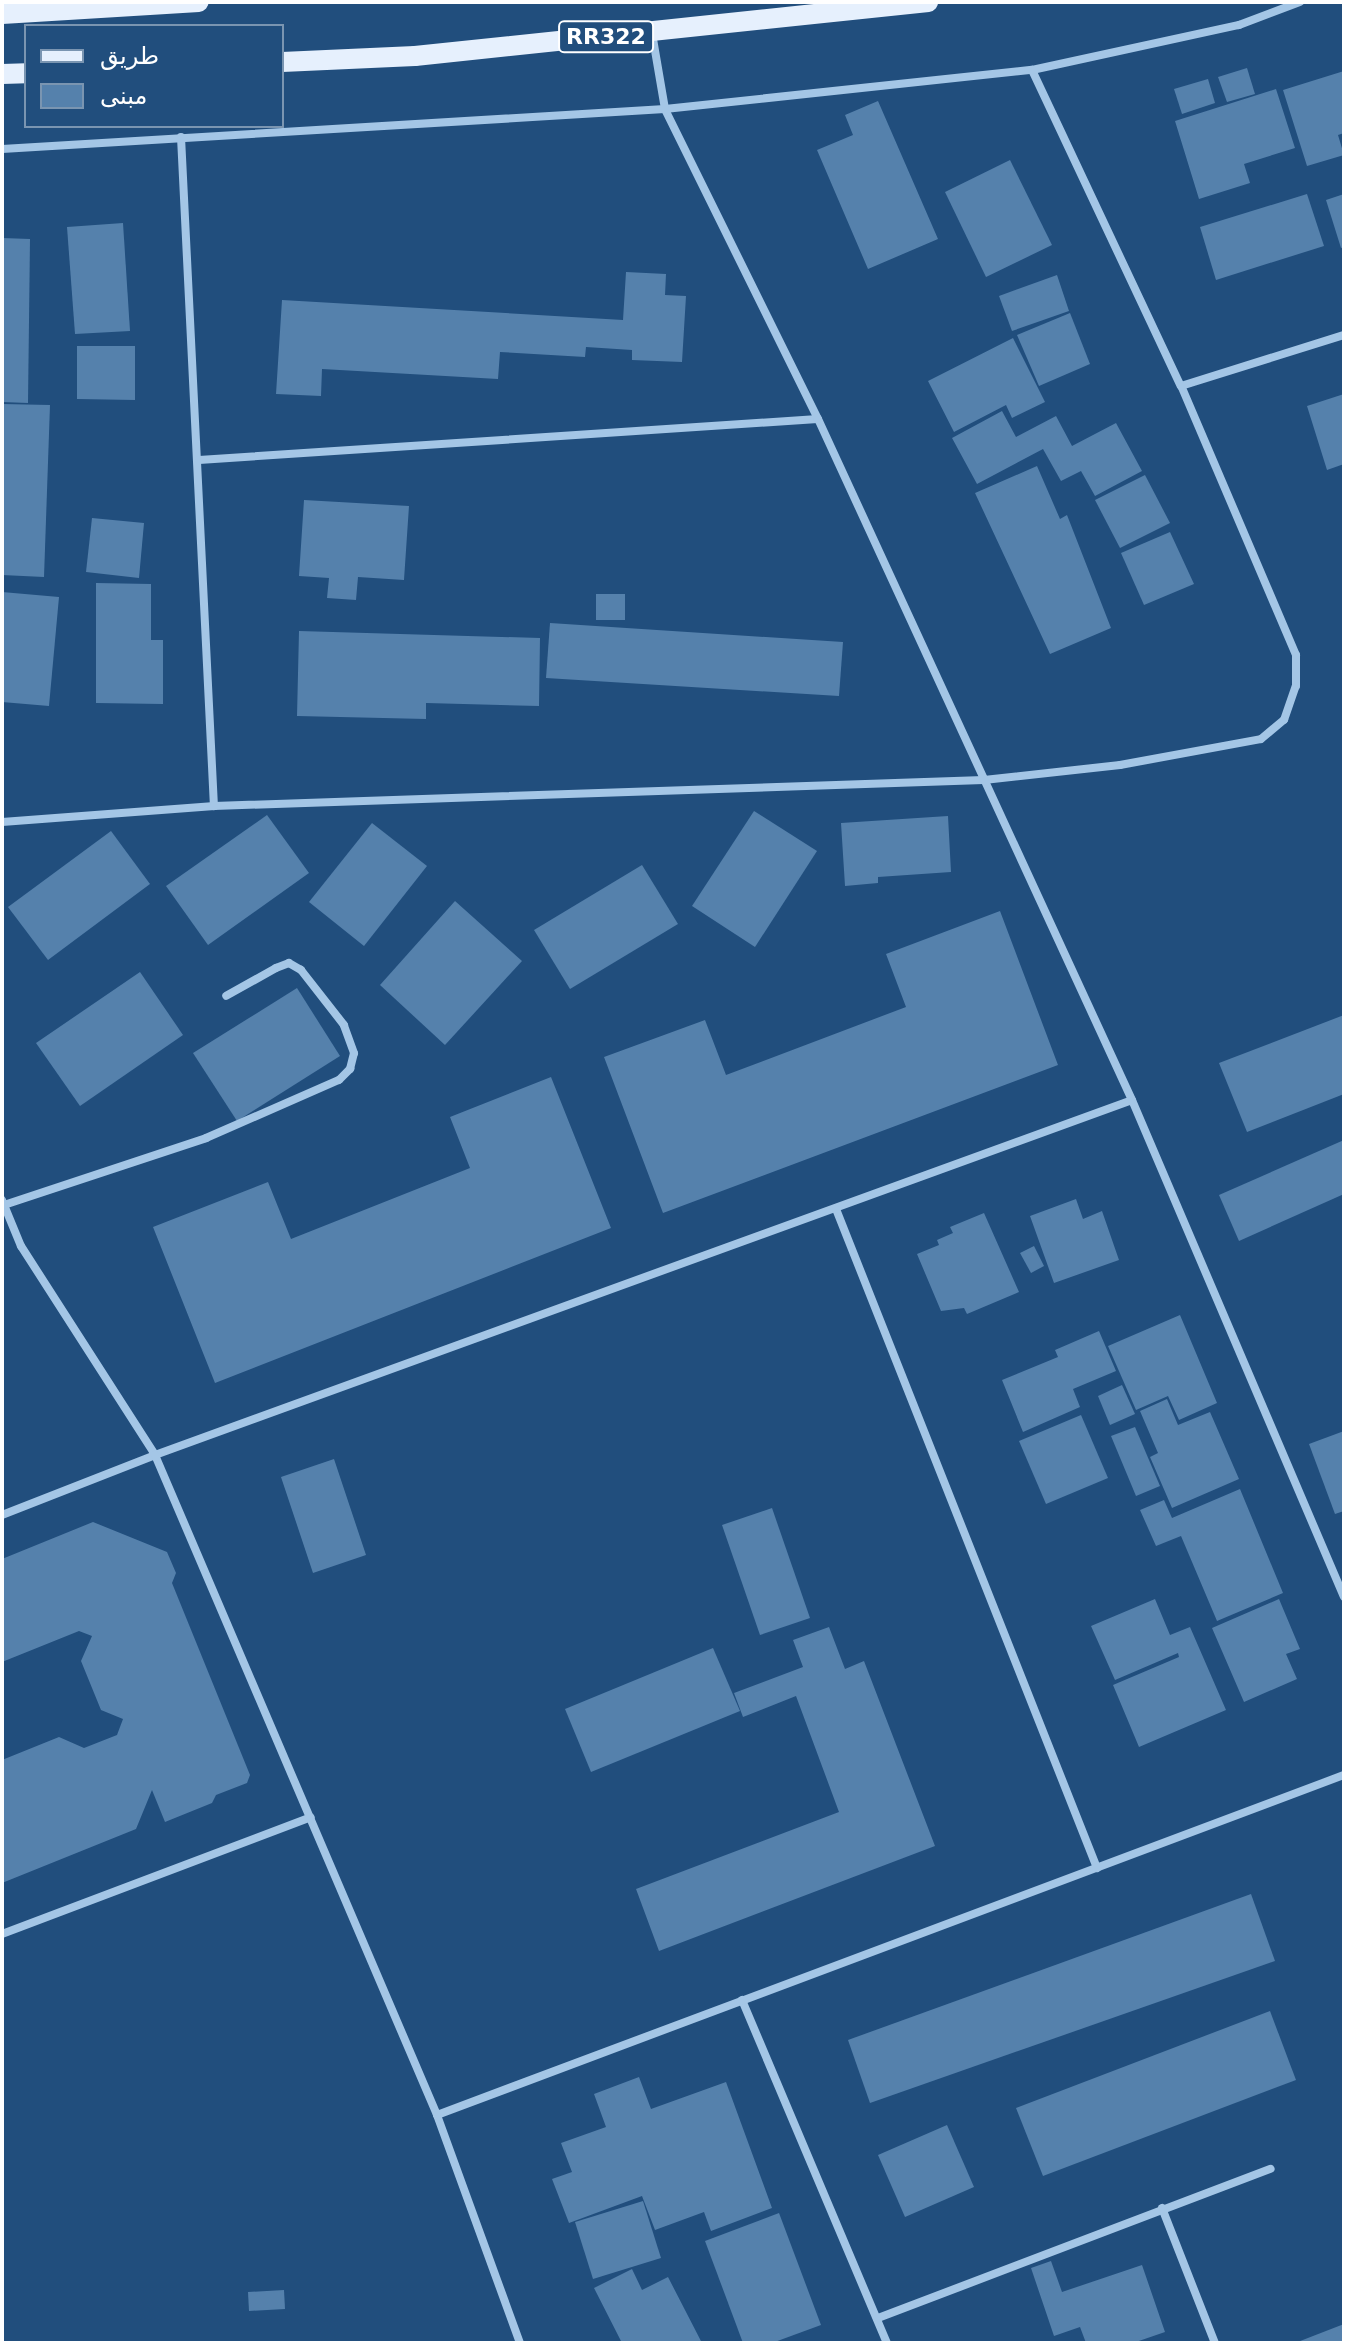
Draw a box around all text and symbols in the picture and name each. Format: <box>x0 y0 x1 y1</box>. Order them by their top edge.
road number: RR322 <box>558 19 654 55</box>
legend <box>24 24 284 128</box>
text: طريق <box>100 42 159 70</box>
text: مبنى <box>100 82 147 110</box>

